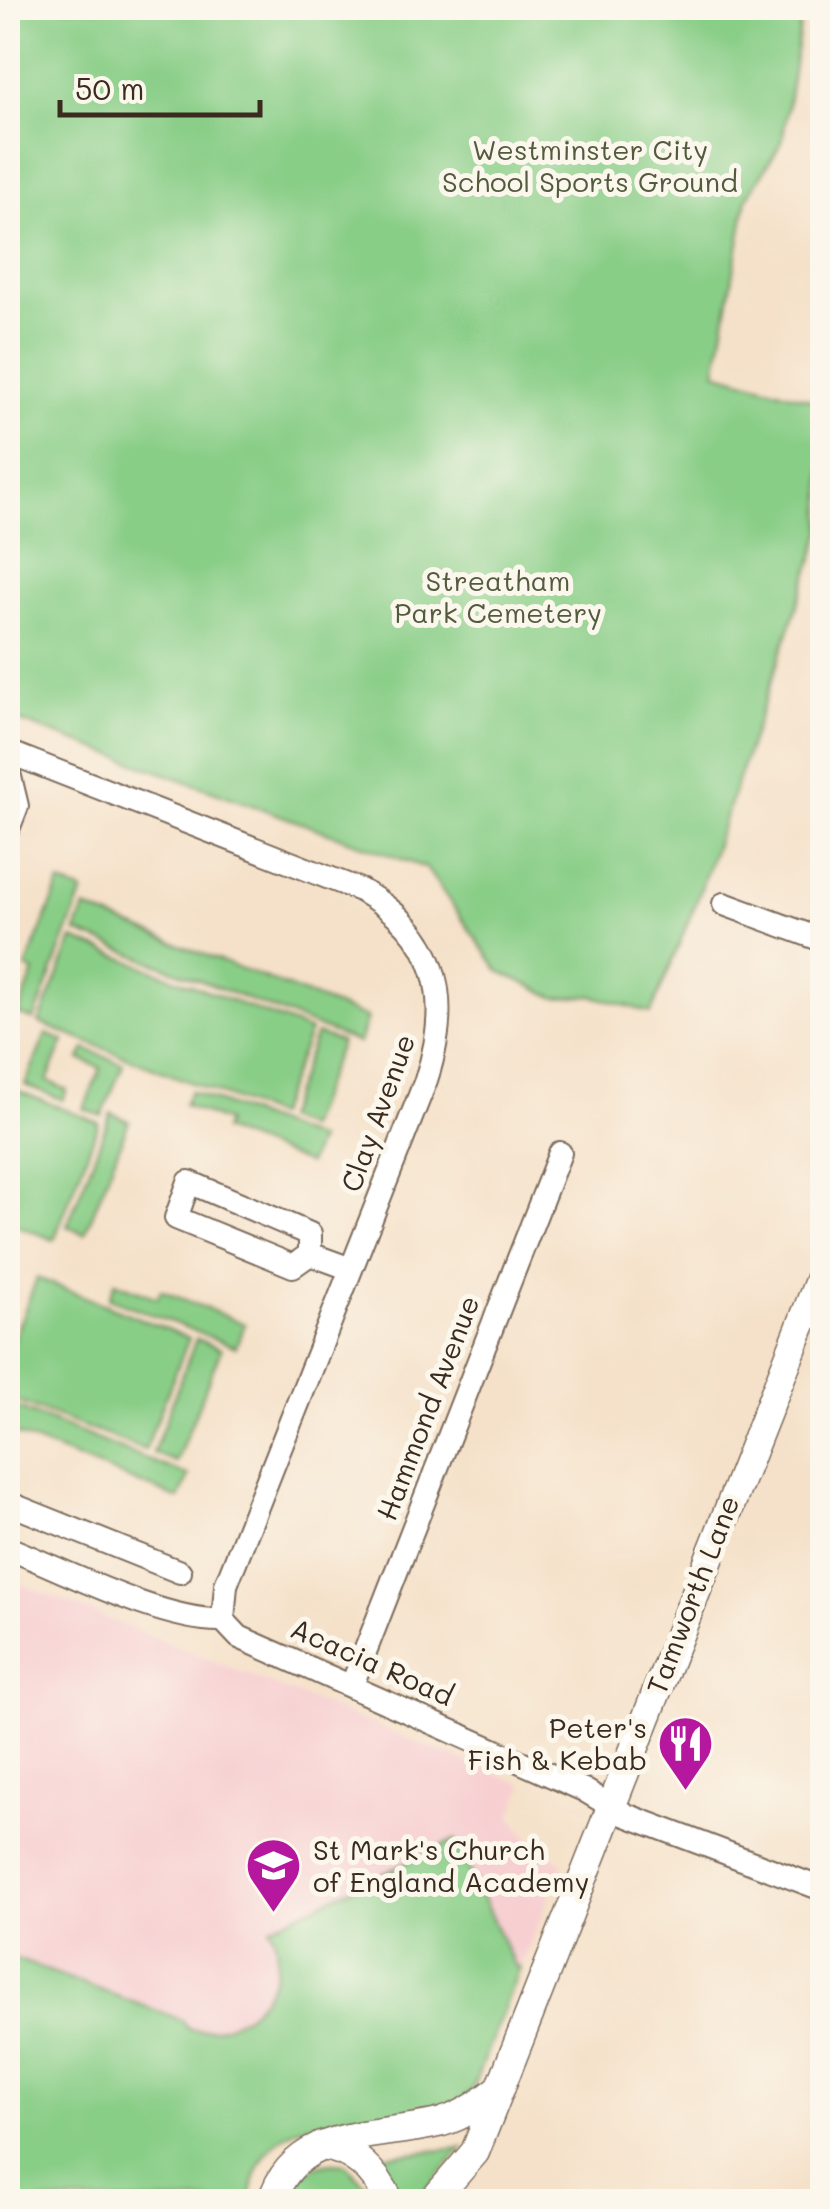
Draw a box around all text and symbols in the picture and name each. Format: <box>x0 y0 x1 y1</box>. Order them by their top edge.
scale bar <box>60 55 260 117</box>
text: 50 m <box>75 68 145 108</box>
park label: Westminster City School Sports Ground <box>442 131 738 199</box>
park label: Streatham Park Cemetery <box>394 562 602 630</box>
street label: Clay Avenue <box>332 1029 422 1196</box>
street label: Hammond Avenue <box>368 1290 486 1525</box>
street label: Tamworth Lane <box>638 1490 746 1699</box>
street label: Acacia Road <box>285 1609 459 1713</box>
place label: Peter's Fish & Kebab <box>468 1709 647 1777</box>
restaurant icon: Peter's Fish & Kebab <box>656 1714 716 1793</box>
place label: St Mark's Church of England Academy <box>313 1831 589 1899</box>
school or university icon: St Mark's Church of England Academy <box>244 1836 304 1915</box>

